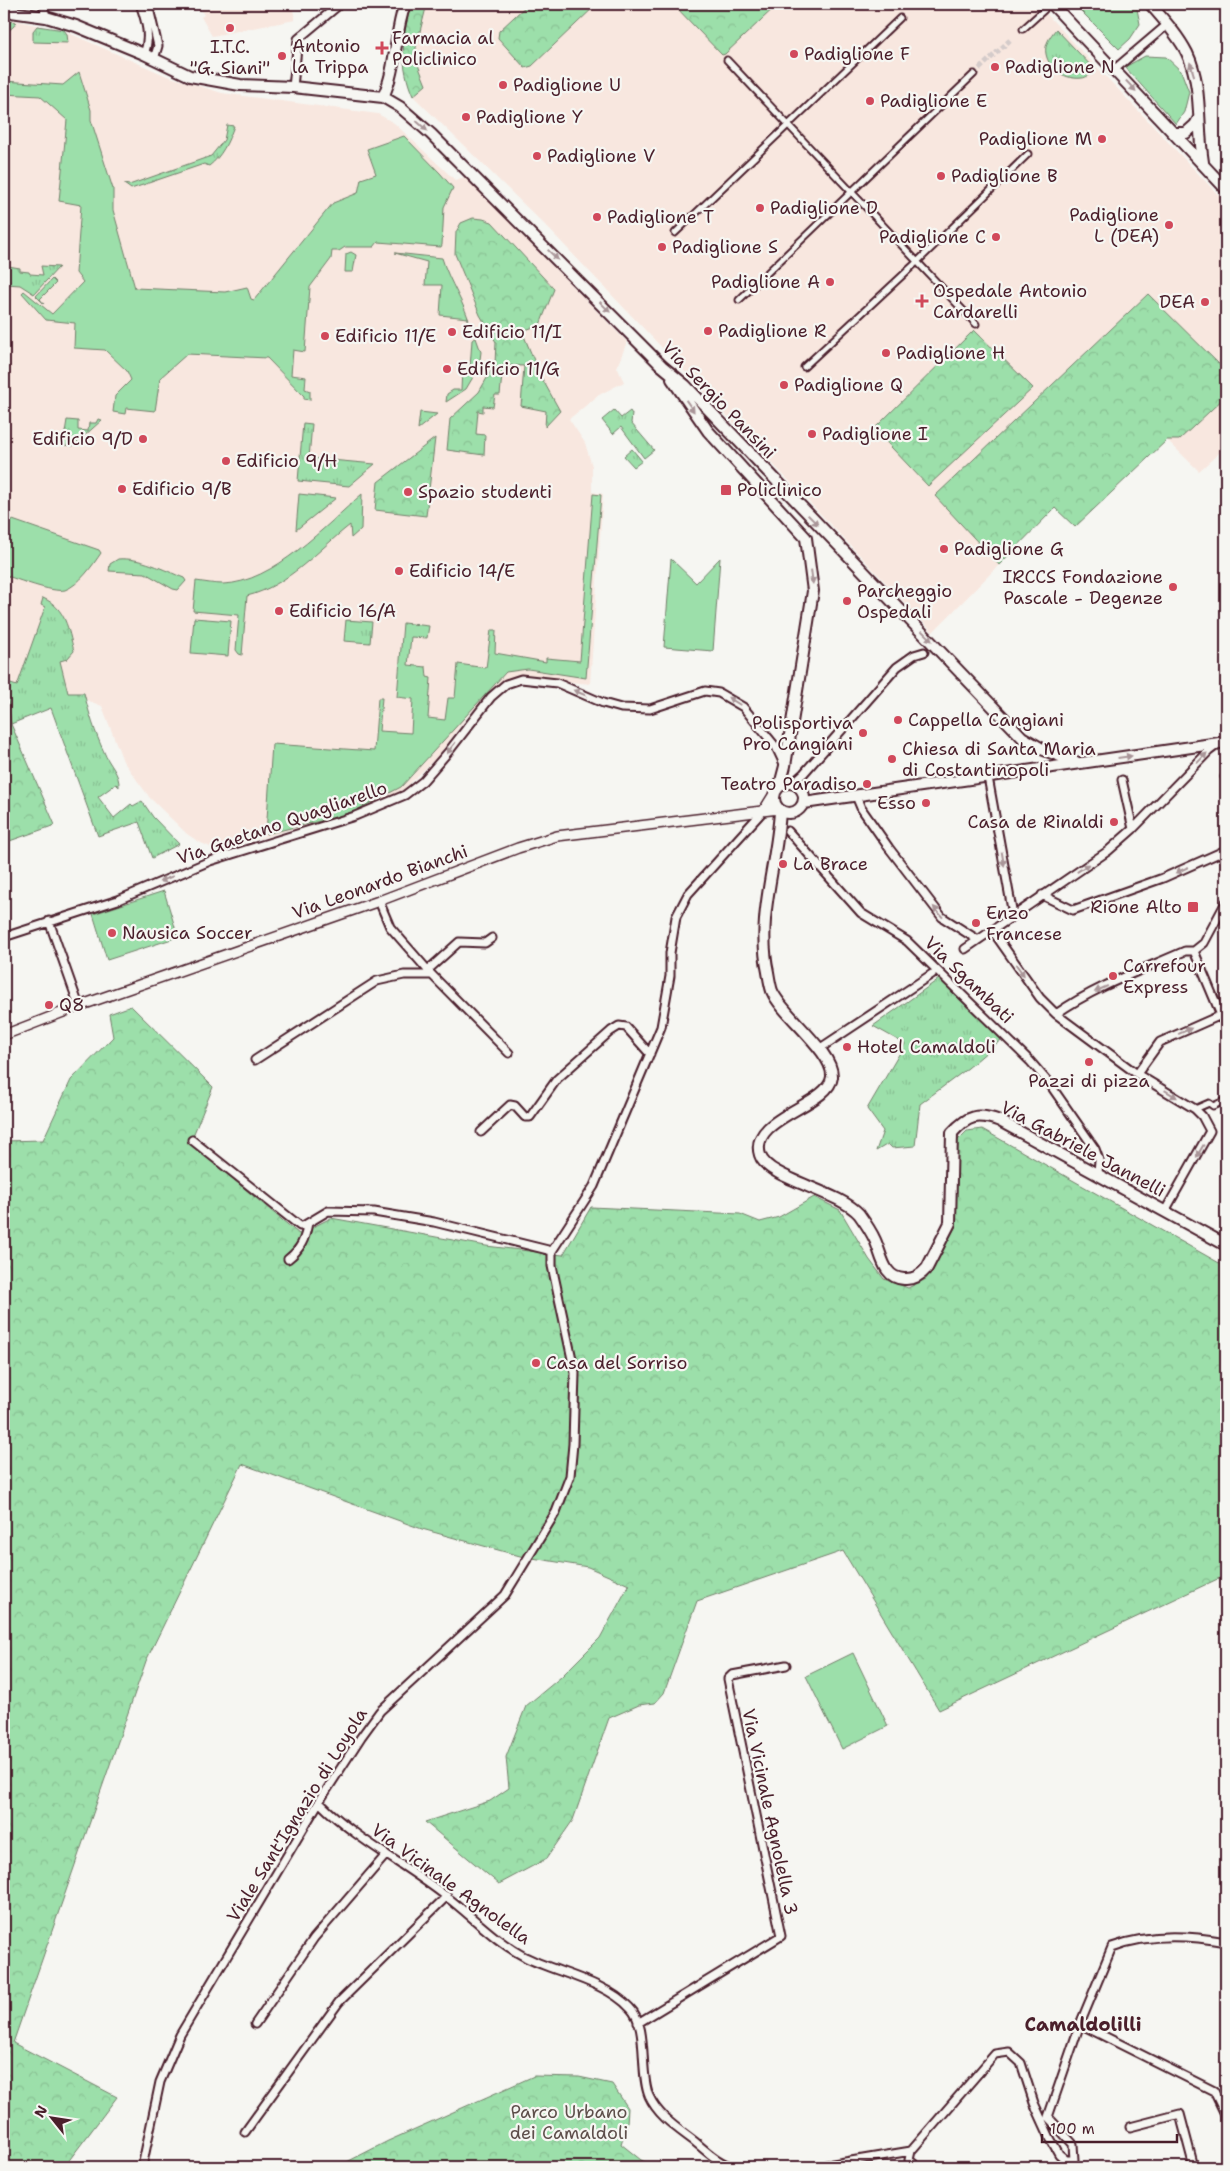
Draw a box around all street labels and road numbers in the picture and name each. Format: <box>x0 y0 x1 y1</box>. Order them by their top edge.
street label: Via Sergio Pansini <box>656 336 782 464</box>
street label: Via Gaetano Quagliarello <box>174 776 390 870</box>
street label: Via Leonardo Bianchi <box>289 839 471 925</box>
street label: Via Sgambati <box>919 931 1019 1029</box>
street label: Via Gabriele Jannelli <box>996 1095 1170 1203</box>
street label: Viale Sant'Ignazio di Loyola <box>221 1704 373 1926</box>
street label: Via Vicinale Agnolella 3 <box>736 1707 804 1917</box>
street label: Via Vicinale Agnolella <box>366 1818 536 1950</box>

